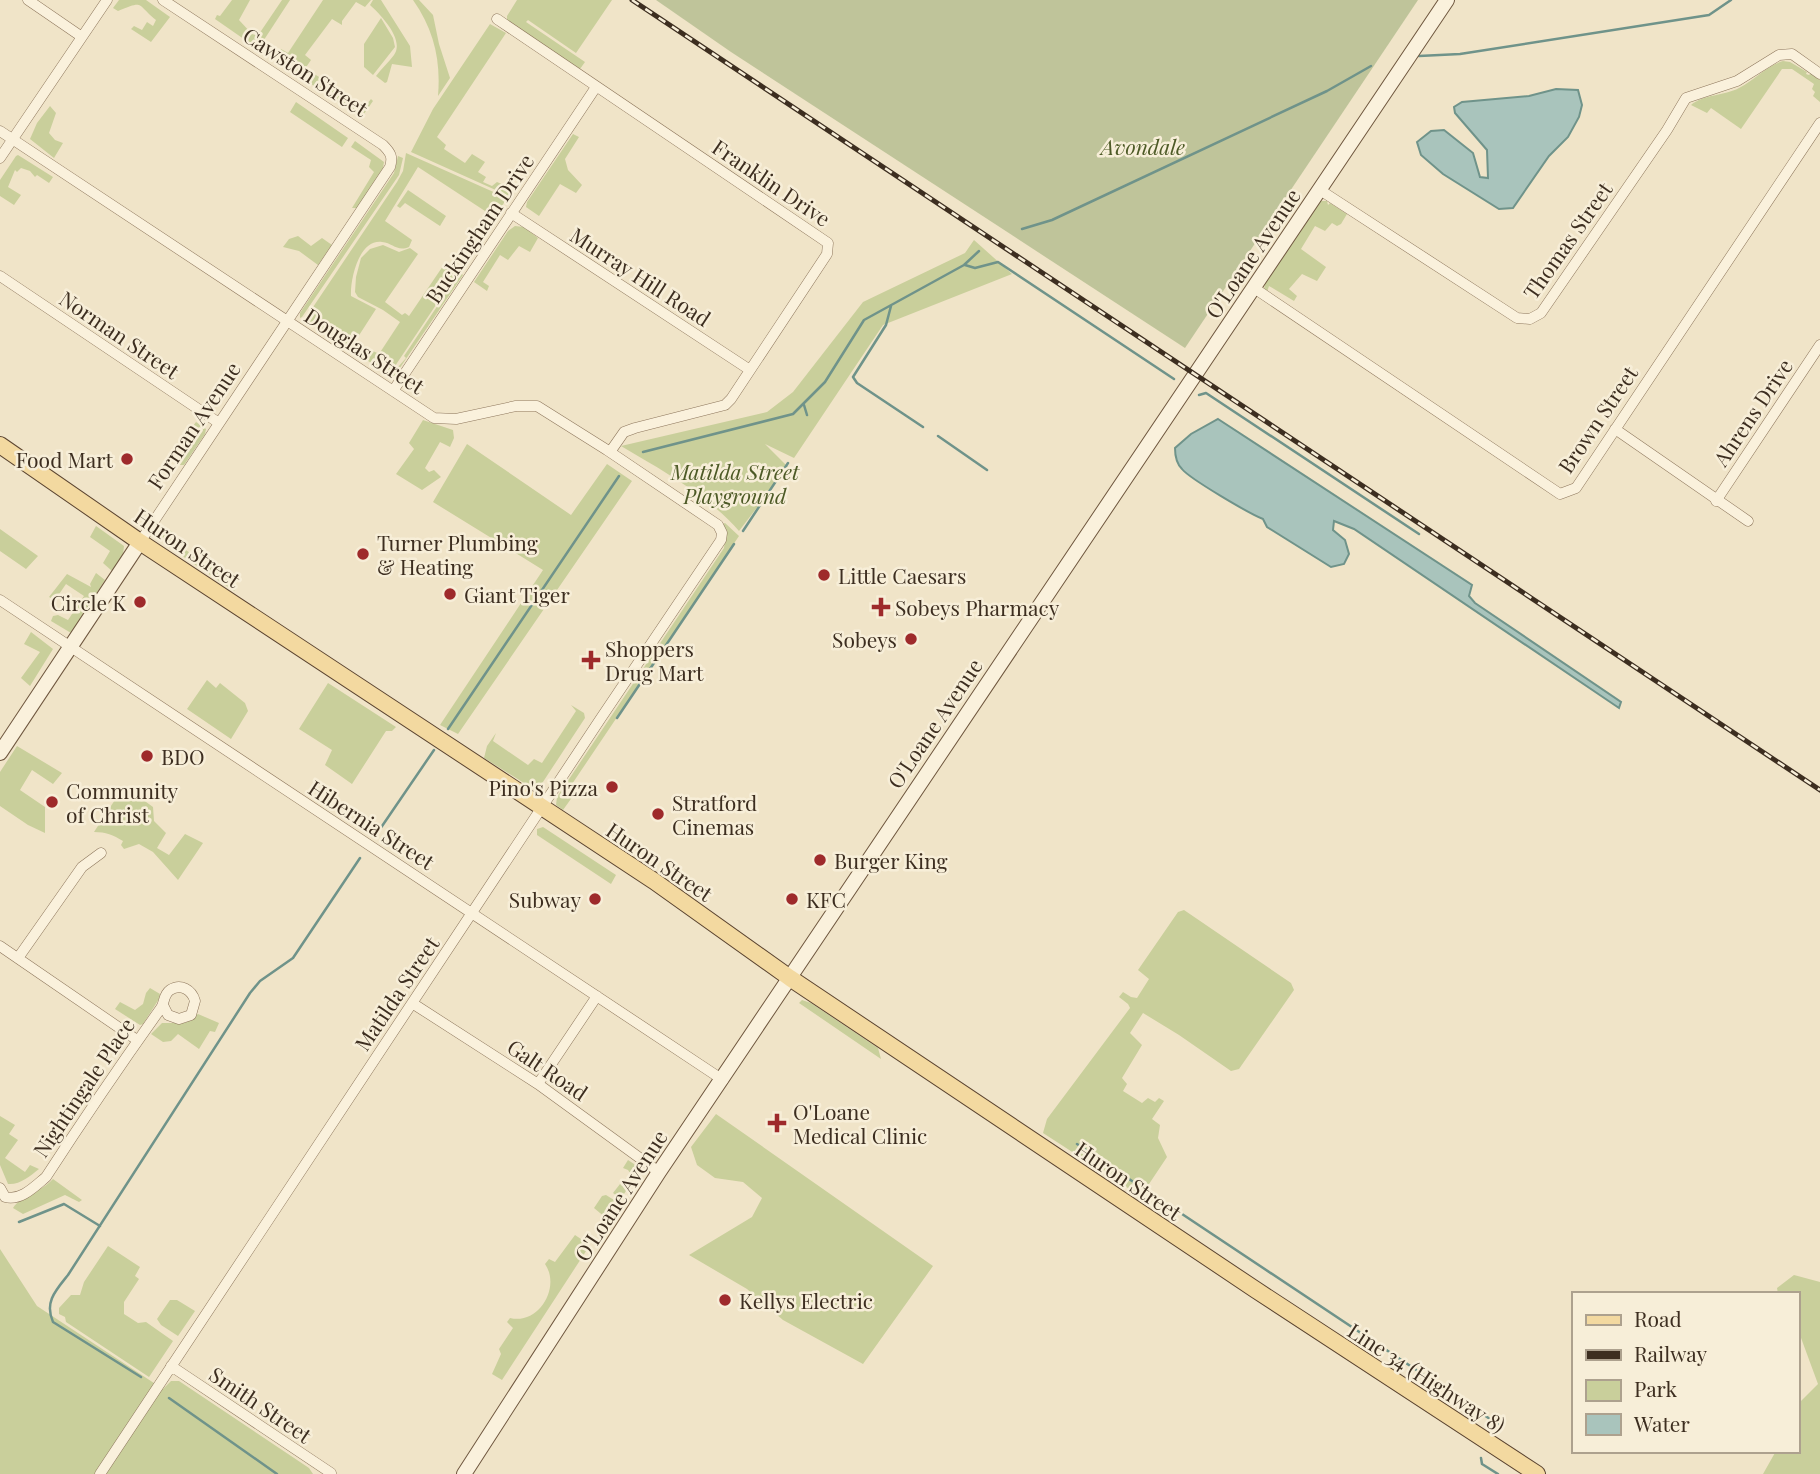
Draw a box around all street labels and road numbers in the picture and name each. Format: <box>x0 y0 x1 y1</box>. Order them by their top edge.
street label: Cawston Street <box>238 20 374 122</box>
street label: Franklin Drive <box>708 132 836 232</box>
street label: Buckingham Drive <box>419 148 539 308</box>
street label: Thomas Street <box>1516 175 1618 304</box>
street label: O'Loane Avenue <box>1198 183 1306 323</box>
street label: Murray Hill Road <box>566 220 716 332</box>
street label: Norman Street <box>55 284 186 385</box>
street label: Douglas Street <box>300 301 431 399</box>
street label: Ahrens Drive <box>1705 353 1798 472</box>
street label: Forman Avenue <box>140 356 246 494</box>
street label: Brown Street <box>1551 359 1643 478</box>
street label: Huron Street <box>129 501 247 593</box>
street label: O'Loane Avenue <box>880 653 988 793</box>
street label: Hibernia Street <box>304 773 441 875</box>
street label: Huron Street <box>601 815 719 907</box>
street label: Matilda Street <box>347 930 445 1056</box>
street label: Nightingale Place <box>26 1012 140 1162</box>
street label: Galt Road <box>502 1032 594 1106</box>
street label: O'Loane Avenue <box>567 1124 673 1266</box>
street label: Huron Street <box>1070 1134 1188 1226</box>
street label: Line 34 (Highway 8) <box>1343 1316 1511 1438</box>
street label: Smith Street <box>204 1360 318 1449</box>

